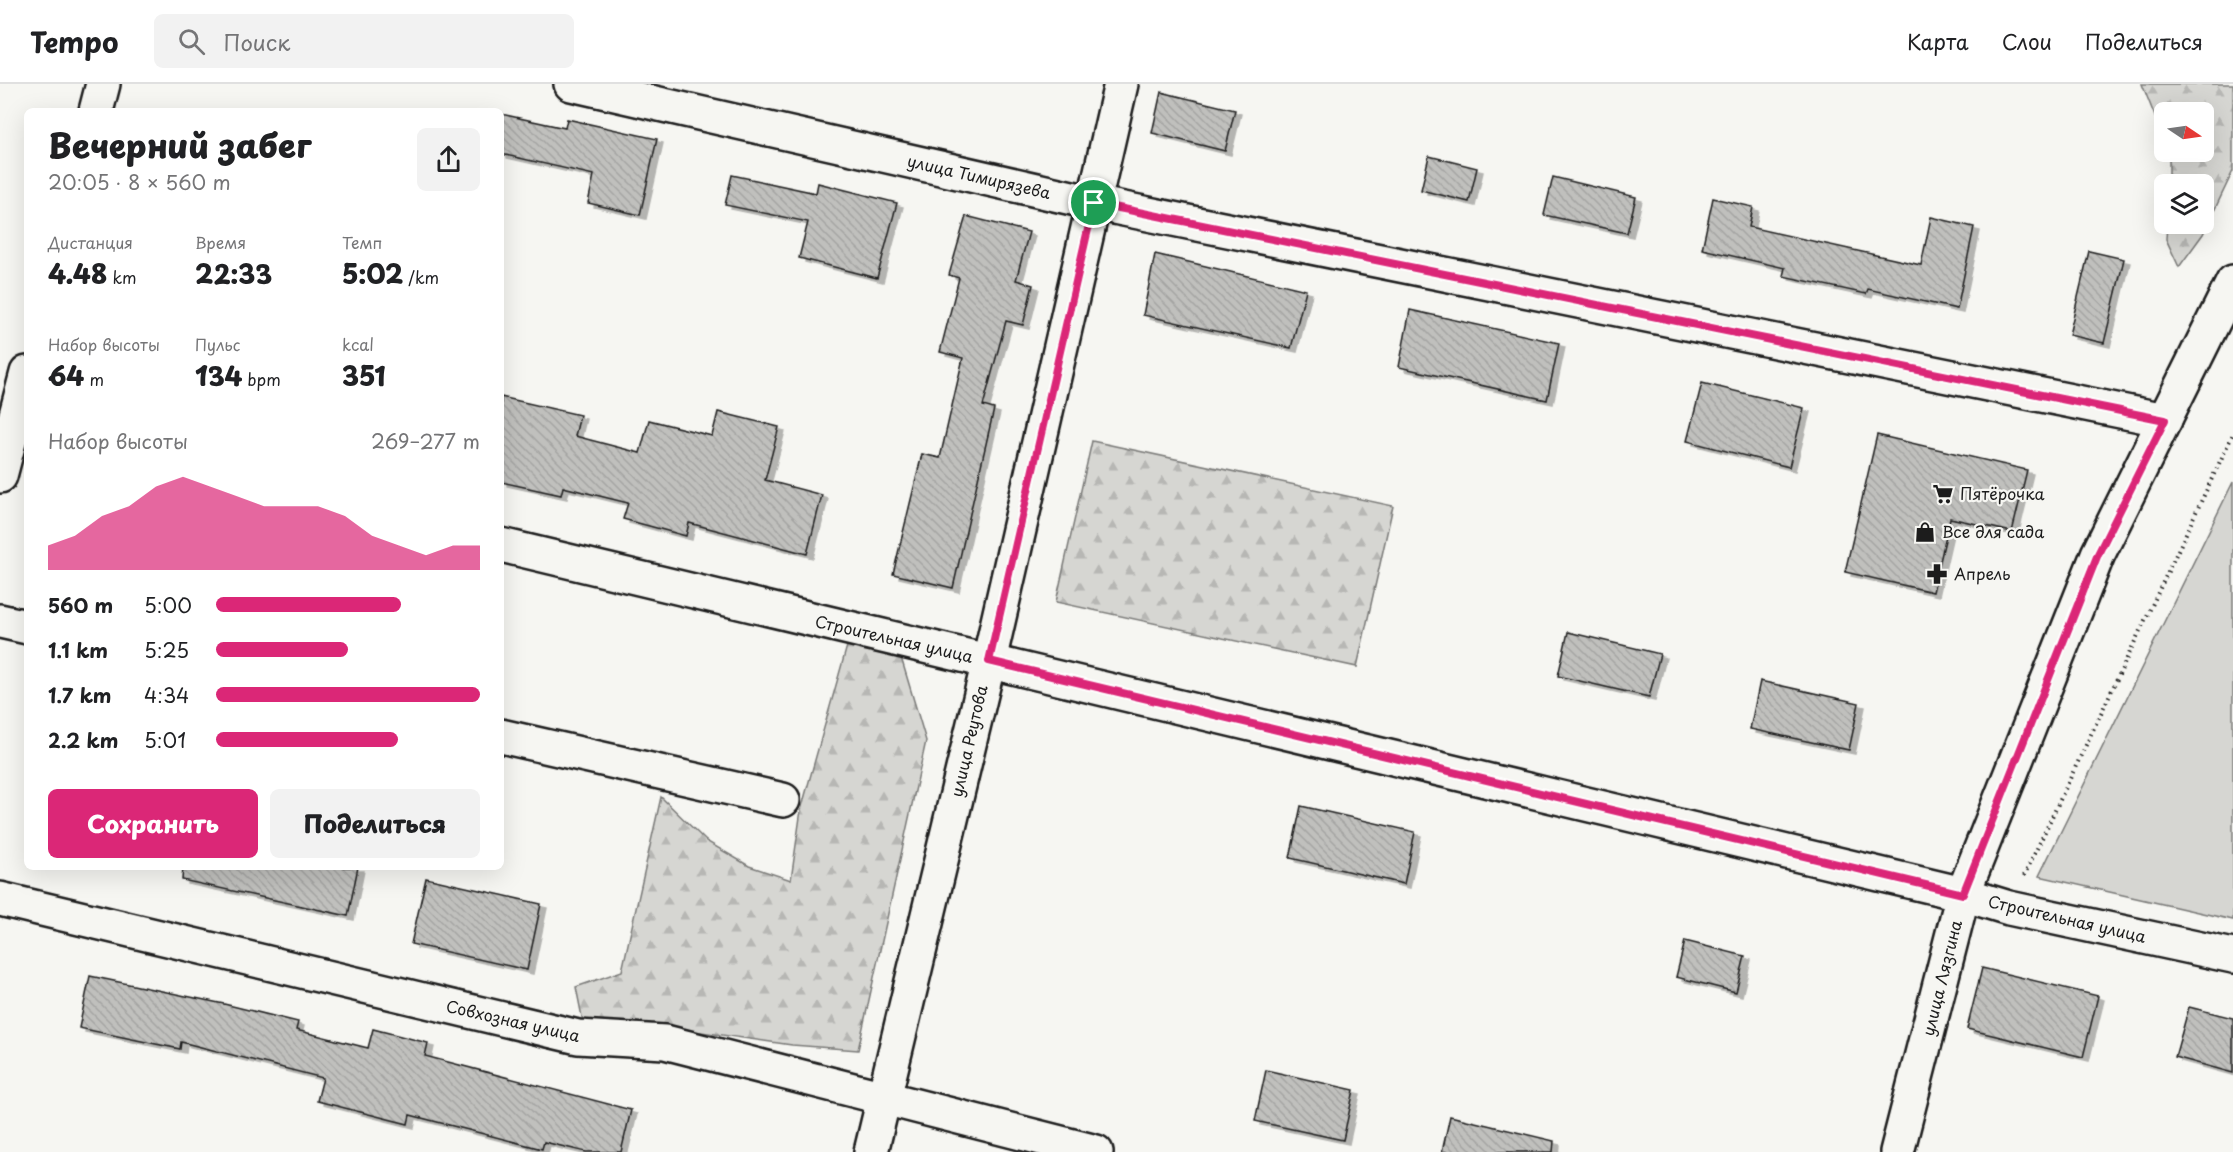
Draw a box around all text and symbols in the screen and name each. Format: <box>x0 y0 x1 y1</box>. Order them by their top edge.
search box <box>154 14 574 68</box>
text: Tempo <box>30 20 118 63</box>
icon: search <box>175 25 208 58</box>
text: Поиск <box>223 25 290 58</box>
text: Карта <box>1907 25 1969 57</box>
text: Слои <box>2002 25 2052 57</box>
text: Поделиться <box>2085 25 2203 57</box>
north arrow <box>2154 102 2214 162</box>
map controls <box>2154 102 2214 234</box>
text: Вечерний забег <box>48 119 311 169</box>
button: share <box>417 128 480 191</box>
street label: улица Тимирязева <box>905 148 1053 204</box>
text: 20:05 · 8 × 560 m <box>48 167 231 197</box>
button: layers <box>2154 174 2214 234</box>
pin <box>1068 177 1119 228</box>
icon: arrive <box>1077 186 1110 219</box>
text: Дистанция <box>48 230 133 254</box>
text: Время <box>195 230 246 254</box>
text: Темп <box>342 230 382 254</box>
text: 4.48 <box>48 254 107 293</box>
text: 22:33 <box>195 254 272 293</box>
text: 5:02 <box>342 254 403 293</box>
text: km <box>107 265 137 289</box>
text: /km <box>403 265 439 289</box>
text: Набор высоты <box>48 332 160 356</box>
text: Пульс <box>195 332 240 356</box>
text: kcal <box>342 332 374 356</box>
text: 64 <box>48 356 84 395</box>
text: 134 <box>195 356 242 395</box>
text: 351 <box>342 356 385 395</box>
text: m <box>84 367 104 391</box>
text: bpm <box>242 367 281 391</box>
text: Набор высоты <box>48 426 188 456</box>
text: 269–277 m <box>371 426 480 456</box>
place label: Пятёрочка <box>1960 481 2045 505</box>
supermarket icon: Пятёрочка <box>1931 482 1955 506</box>
place label: Все для сада <box>1942 519 2044 543</box>
shop icon: Все для сада <box>1913 520 1937 544</box>
place label: Апрель <box>1954 561 2010 585</box>
pharmacy icon: Апрель <box>1925 562 1949 586</box>
text: 560 m <box>48 590 113 620</box>
text: 5:00 <box>144 590 192 620</box>
street label: Строительная улица <box>813 608 976 668</box>
text: 1.1 km <box>48 635 108 665</box>
text: 5:25 <box>144 635 189 665</box>
text: 1.7 km <box>48 680 111 710</box>
text: 4:34 <box>144 680 189 710</box>
street label: улица Реутова <box>943 682 993 799</box>
text: 2.2 km <box>48 725 118 755</box>
text: 5:01 <box>144 725 186 755</box>
button: Сохранить <box>48 789 258 858</box>
button: Поделиться <box>270 789 480 858</box>
street label: Строительная улица <box>1986 888 2149 948</box>
street label: улица Лязгина <box>1915 917 1967 1038</box>
street label: Совхозная улица <box>444 993 582 1047</box>

